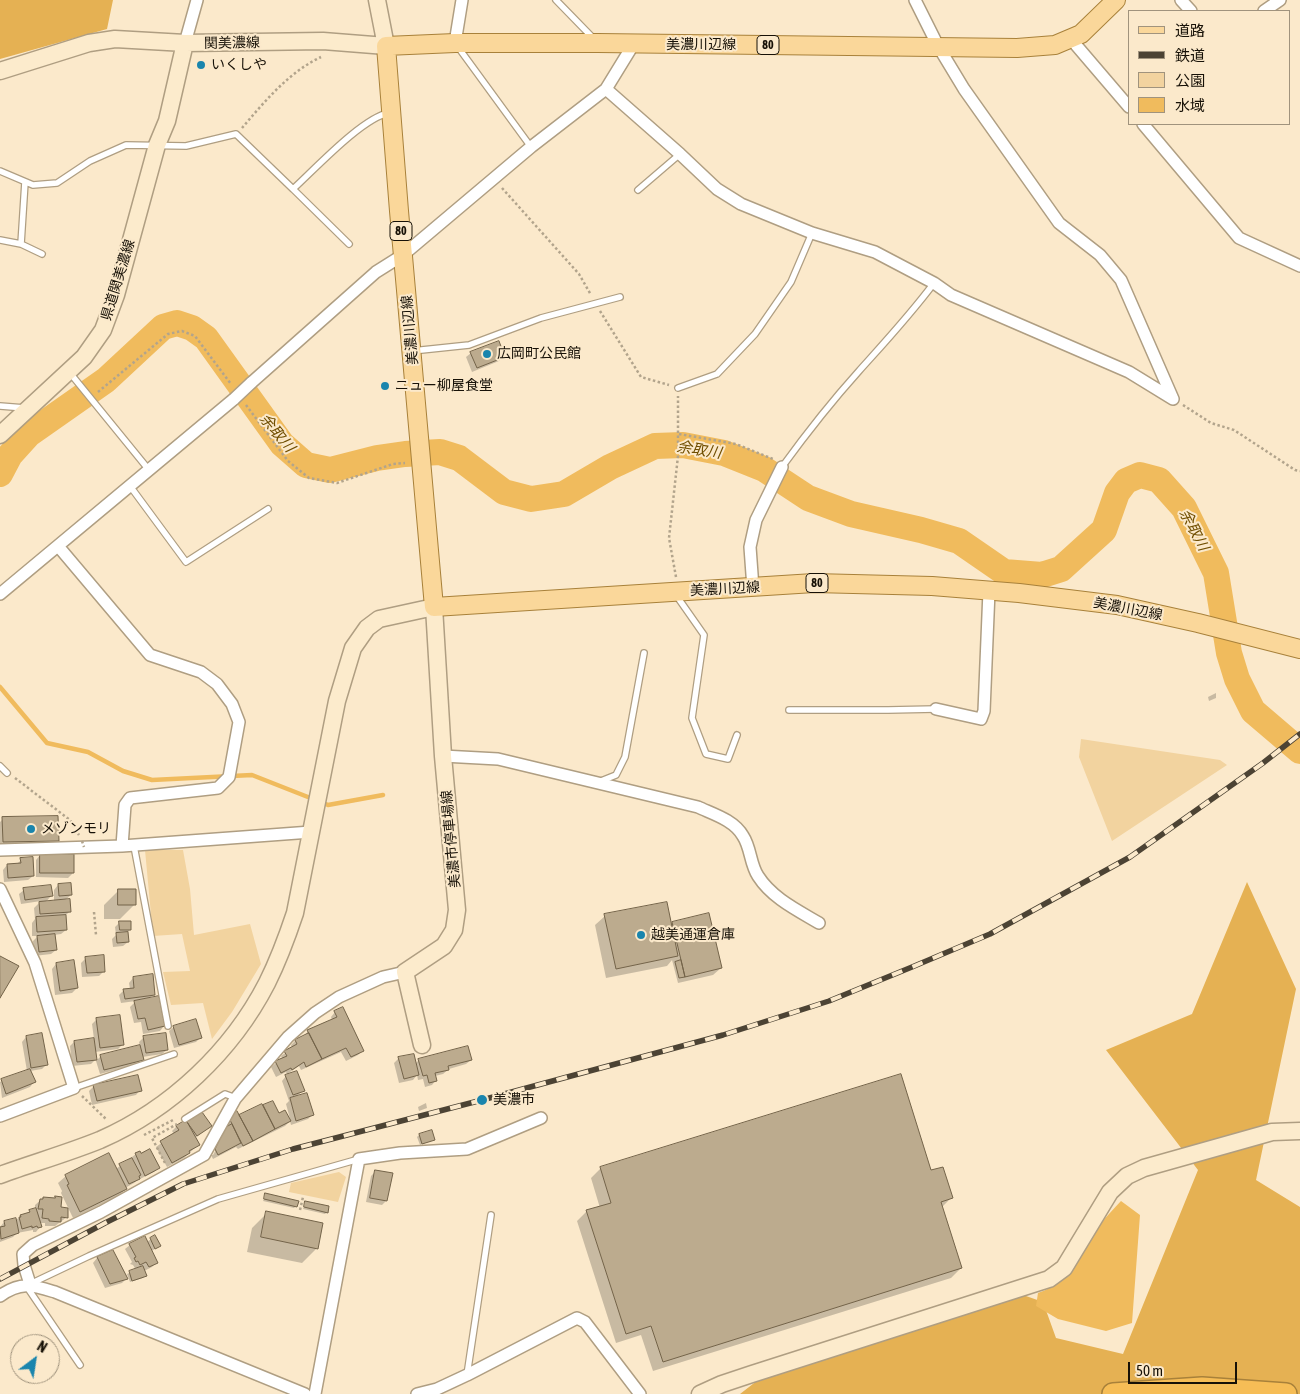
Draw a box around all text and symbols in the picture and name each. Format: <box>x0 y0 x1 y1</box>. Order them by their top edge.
legend <box>1128 10 1290 125</box>
text: 道路 <box>1175 22 1205 39</box>
street label: 関美濃線 <box>204 34 260 52</box>
road number: 80 <box>757 36 779 54</box>
street label: 美濃川辺線 <box>666 37 736 53</box>
text: 鉄道 <box>1175 47 1205 64</box>
place label: いくしや <box>211 57 267 73</box>
marker: いくしや <box>195 59 207 71</box>
text: 公園 <box>1175 72 1205 89</box>
text: 水域 <box>1175 97 1205 114</box>
road number: 80 <box>390 222 412 240</box>
street label: 県道関美濃線 <box>98 237 138 323</box>
street label: 美濃川辺線 <box>399 294 421 366</box>
place label: 広岡町公民館 <box>497 346 581 362</box>
marker: 広岡町公民館 <box>481 348 493 360</box>
place label: ニュー柳屋食堂 <box>395 378 493 394</box>
marker: ニュー柳屋食堂 <box>379 380 391 392</box>
water label: 余取川 <box>256 410 298 456</box>
water label: 余取川 <box>675 438 723 462</box>
water label: 余取川 <box>1175 506 1213 554</box>
road number: 80 <box>806 574 828 592</box>
street label: 美濃川辺線 <box>690 579 760 599</box>
street label: 美濃川辺線 <box>1092 594 1164 624</box>
street label: 美濃市停車場線 <box>438 789 464 889</box>
place label: メゾンモリ <box>41 821 111 837</box>
marker: メゾンモリ <box>25 823 37 835</box>
place label: 越美通運倉庫 <box>651 927 735 943</box>
marker: 越美通運倉庫 <box>635 929 647 941</box>
place label: 美濃市 <box>493 1092 535 1108</box>
marker: 美濃市 <box>475 1093 489 1107</box>
north arrow <box>10 1334 60 1384</box>
text: N <box>35 1338 50 1356</box>
scale bar <box>1130 1352 1239 1384</box>
text: 50 m <box>1136 1362 1163 1379</box>

